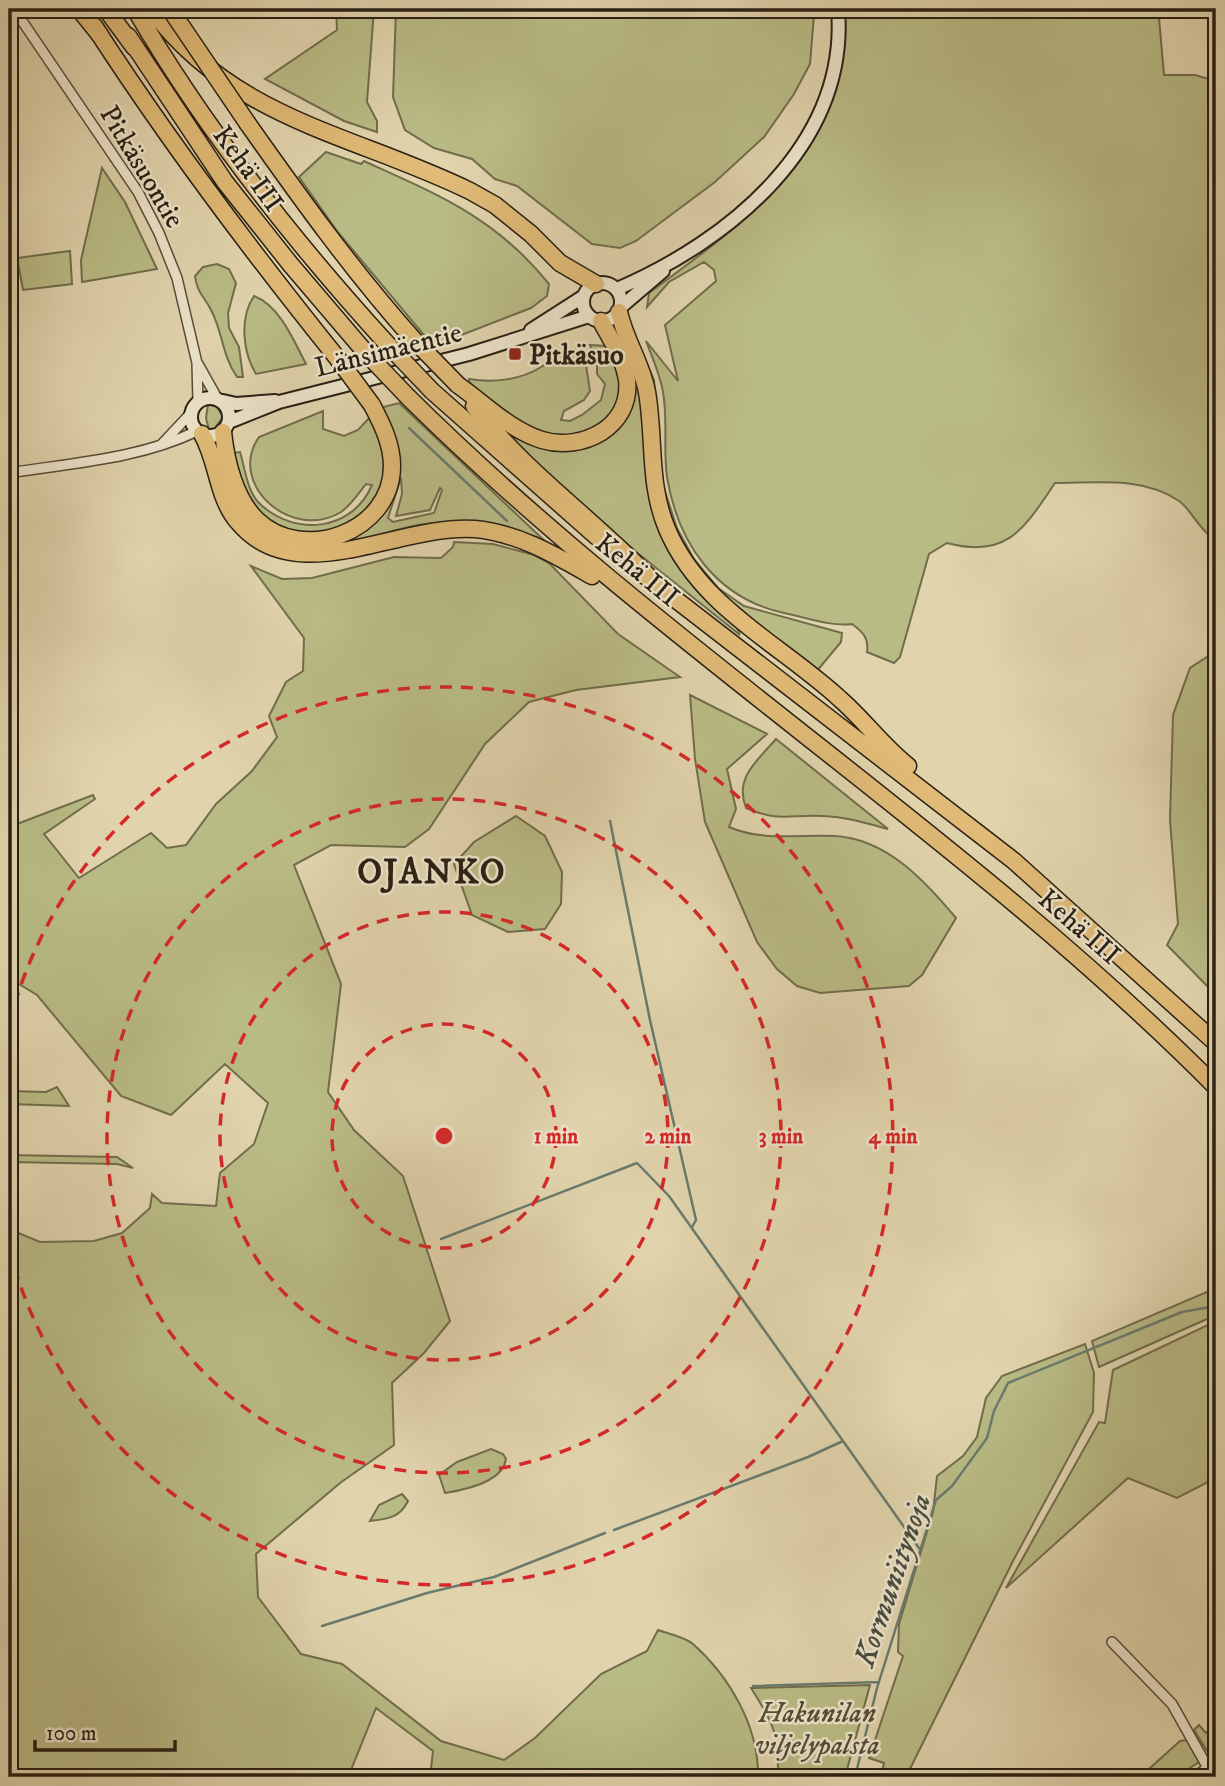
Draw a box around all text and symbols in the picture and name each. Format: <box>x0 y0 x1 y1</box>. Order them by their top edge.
street label: Pitkäsuontie <box>91 99 192 234</box>
street label: Kehä III <box>205 119 291 219</box>
street label: Länsimäentie <box>311 315 465 386</box>
place label: Pitkäsuo <box>529 338 624 373</box>
marker: Pitkäsuo <box>507 346 523 362</box>
street label: Kehä III <box>588 526 686 615</box>
district label: OJANKO <box>357 851 507 895</box>
street label: Kehä III <box>1030 882 1128 973</box>
centre of rings <box>432 1124 456 1148</box>
text: 1 min <box>534 1124 579 1150</box>
text: 2 min <box>645 1124 693 1150</box>
text: 3 min <box>759 1124 804 1150</box>
text: 4 min <box>869 1124 918 1150</box>
water label: Kormuniitynoja <box>846 1489 940 1673</box>
park label: Hakunilan viljelypalsta <box>754 1696 880 1763</box>
scale bar <box>35 1709 175 1753</box>
text: 100 m <box>46 1721 97 1747</box>

